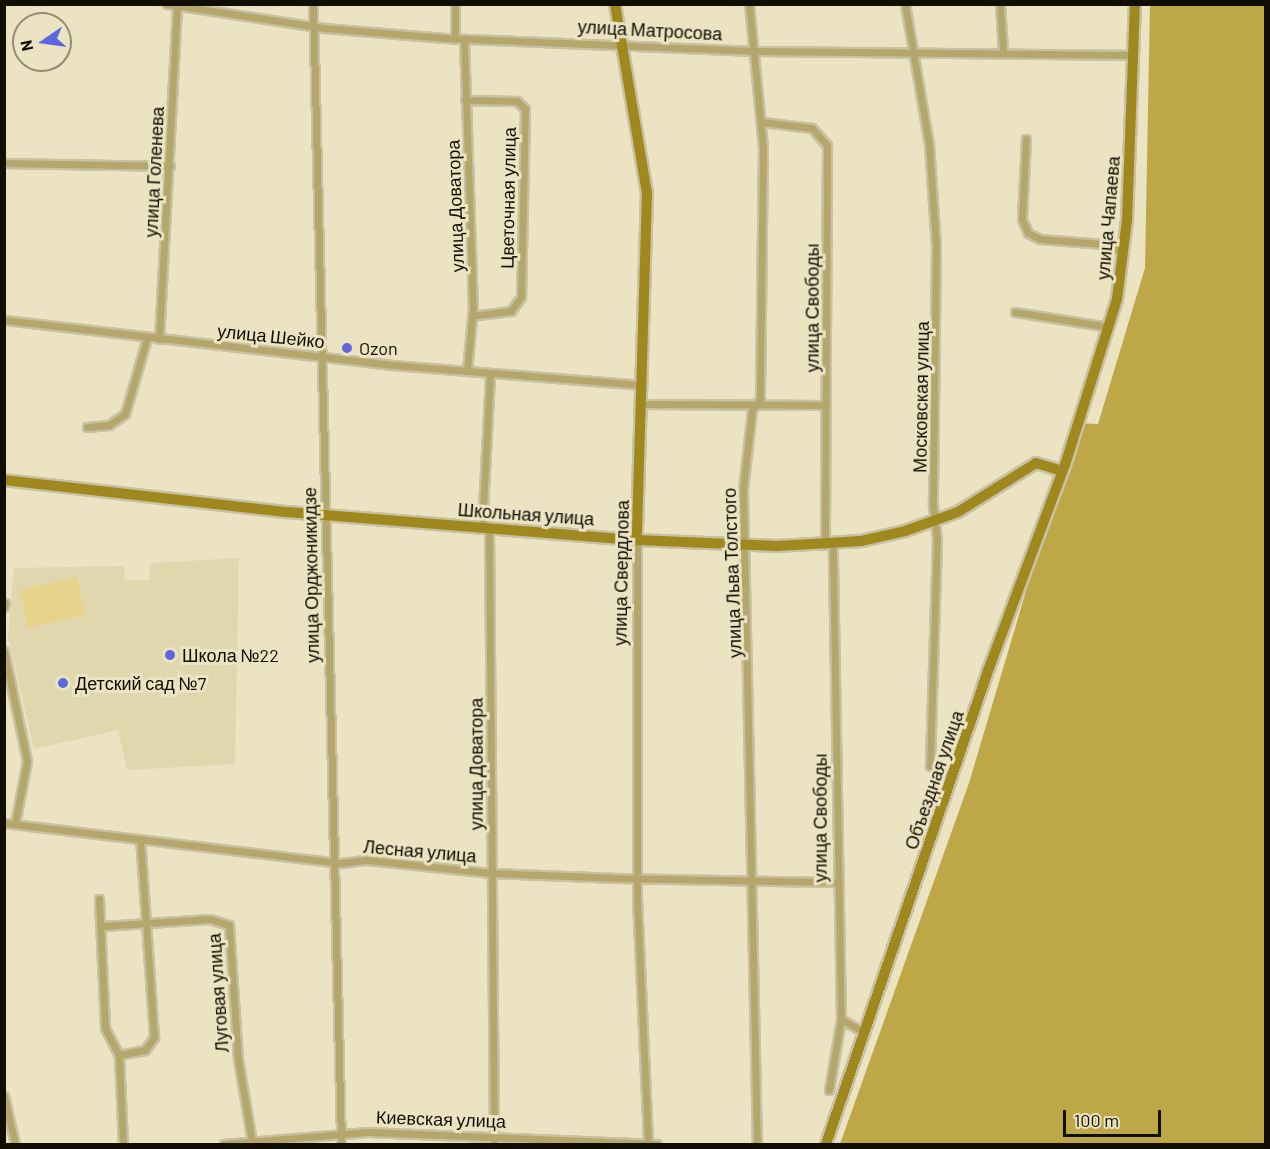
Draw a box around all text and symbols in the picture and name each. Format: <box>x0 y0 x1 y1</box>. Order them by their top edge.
north arrow <box>12 12 72 72</box>
street label: улица Матросова <box>577 15 723 45</box>
text: N <box>15 38 36 53</box>
street label: улица Голенева <box>140 106 168 238</box>
street label: Цветочная улица <box>496 127 520 269</box>
street label: улица Доватора <box>442 139 468 273</box>
street label: улица Чапаева <box>1092 155 1124 281</box>
street label: улица Свободы <box>801 244 823 372</box>
street label: улица Шейко <box>216 320 326 352</box>
street label: Московская улица <box>909 321 933 473</box>
place label: Ozon <box>359 337 398 359</box>
marker: Ozon <box>340 341 354 355</box>
street label: улица Орджоникидзе <box>299 487 323 663</box>
street label: улица Льва Толстого <box>718 488 746 658</box>
street label: Школьная улица <box>457 498 595 530</box>
street label: улица Свердлова <box>609 500 633 646</box>
place label: Школа №22 <box>182 644 279 666</box>
marker: Школа №22 <box>163 648 177 662</box>
place label: Детский сад №7 <box>75 672 206 694</box>
marker: Детский сад №7 <box>56 676 70 690</box>
street label: улица Доватора <box>465 698 487 830</box>
street label: Объездная улица <box>900 708 968 852</box>
street label: улица Свободы <box>809 754 831 882</box>
street label: Лесная улица <box>362 835 478 867</box>
street label: Луговая улица <box>203 933 233 1053</box>
scale bar <box>1066 1098 1164 1136</box>
street label: Киевская улица <box>376 1106 506 1132</box>
text: 100 m <box>1074 1109 1119 1131</box>

